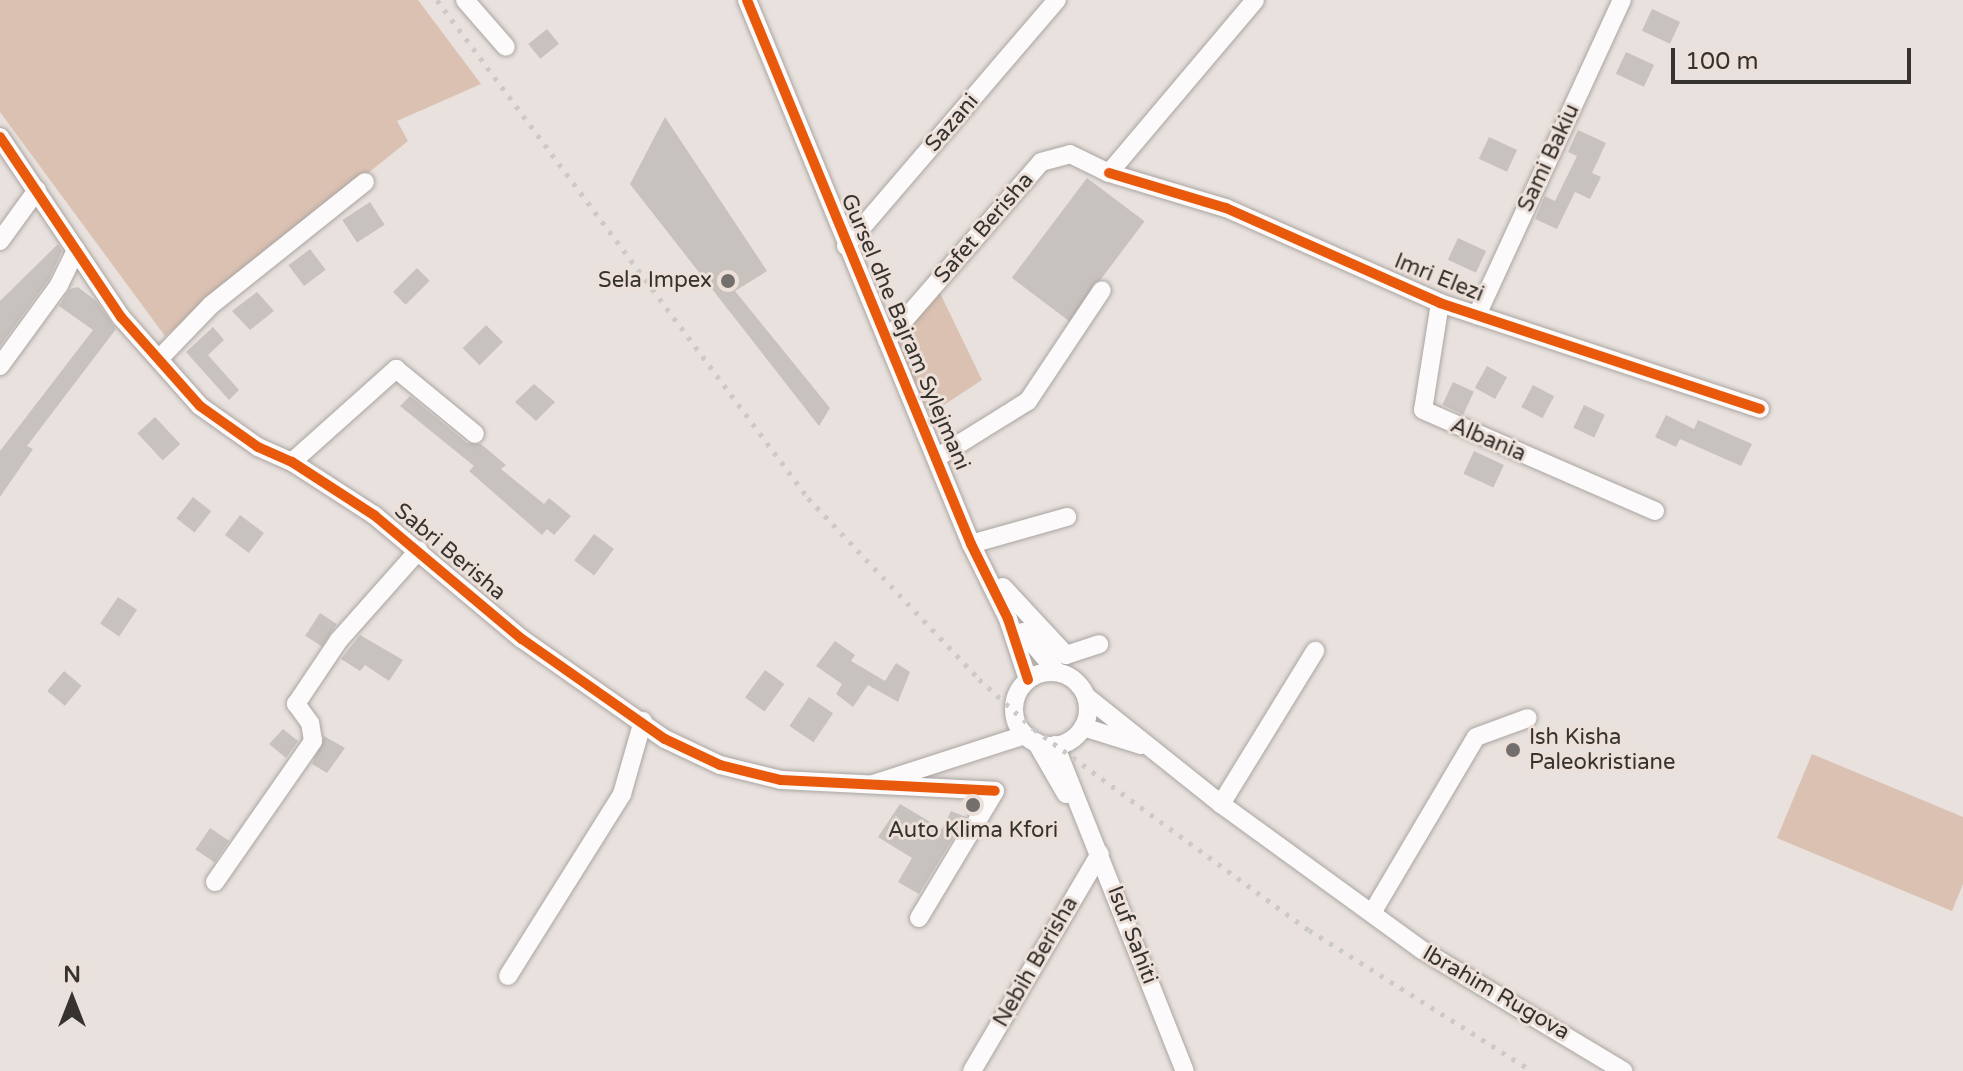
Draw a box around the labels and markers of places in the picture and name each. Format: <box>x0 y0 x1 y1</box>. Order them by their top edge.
place label: Sela Impex <box>598 268 712 294</box>
marker: Sela Impex <box>719 272 737 290</box>
place label: Ish Kisha Paleokristiane <box>1529 724 1675 776</box>
marker: Ish Kisha Paleokristiane <box>1504 741 1522 759</box>
marker: Auto Klima Kfori <box>964 796 982 814</box>
place label: Auto Klima Kfori <box>888 818 1058 844</box>

